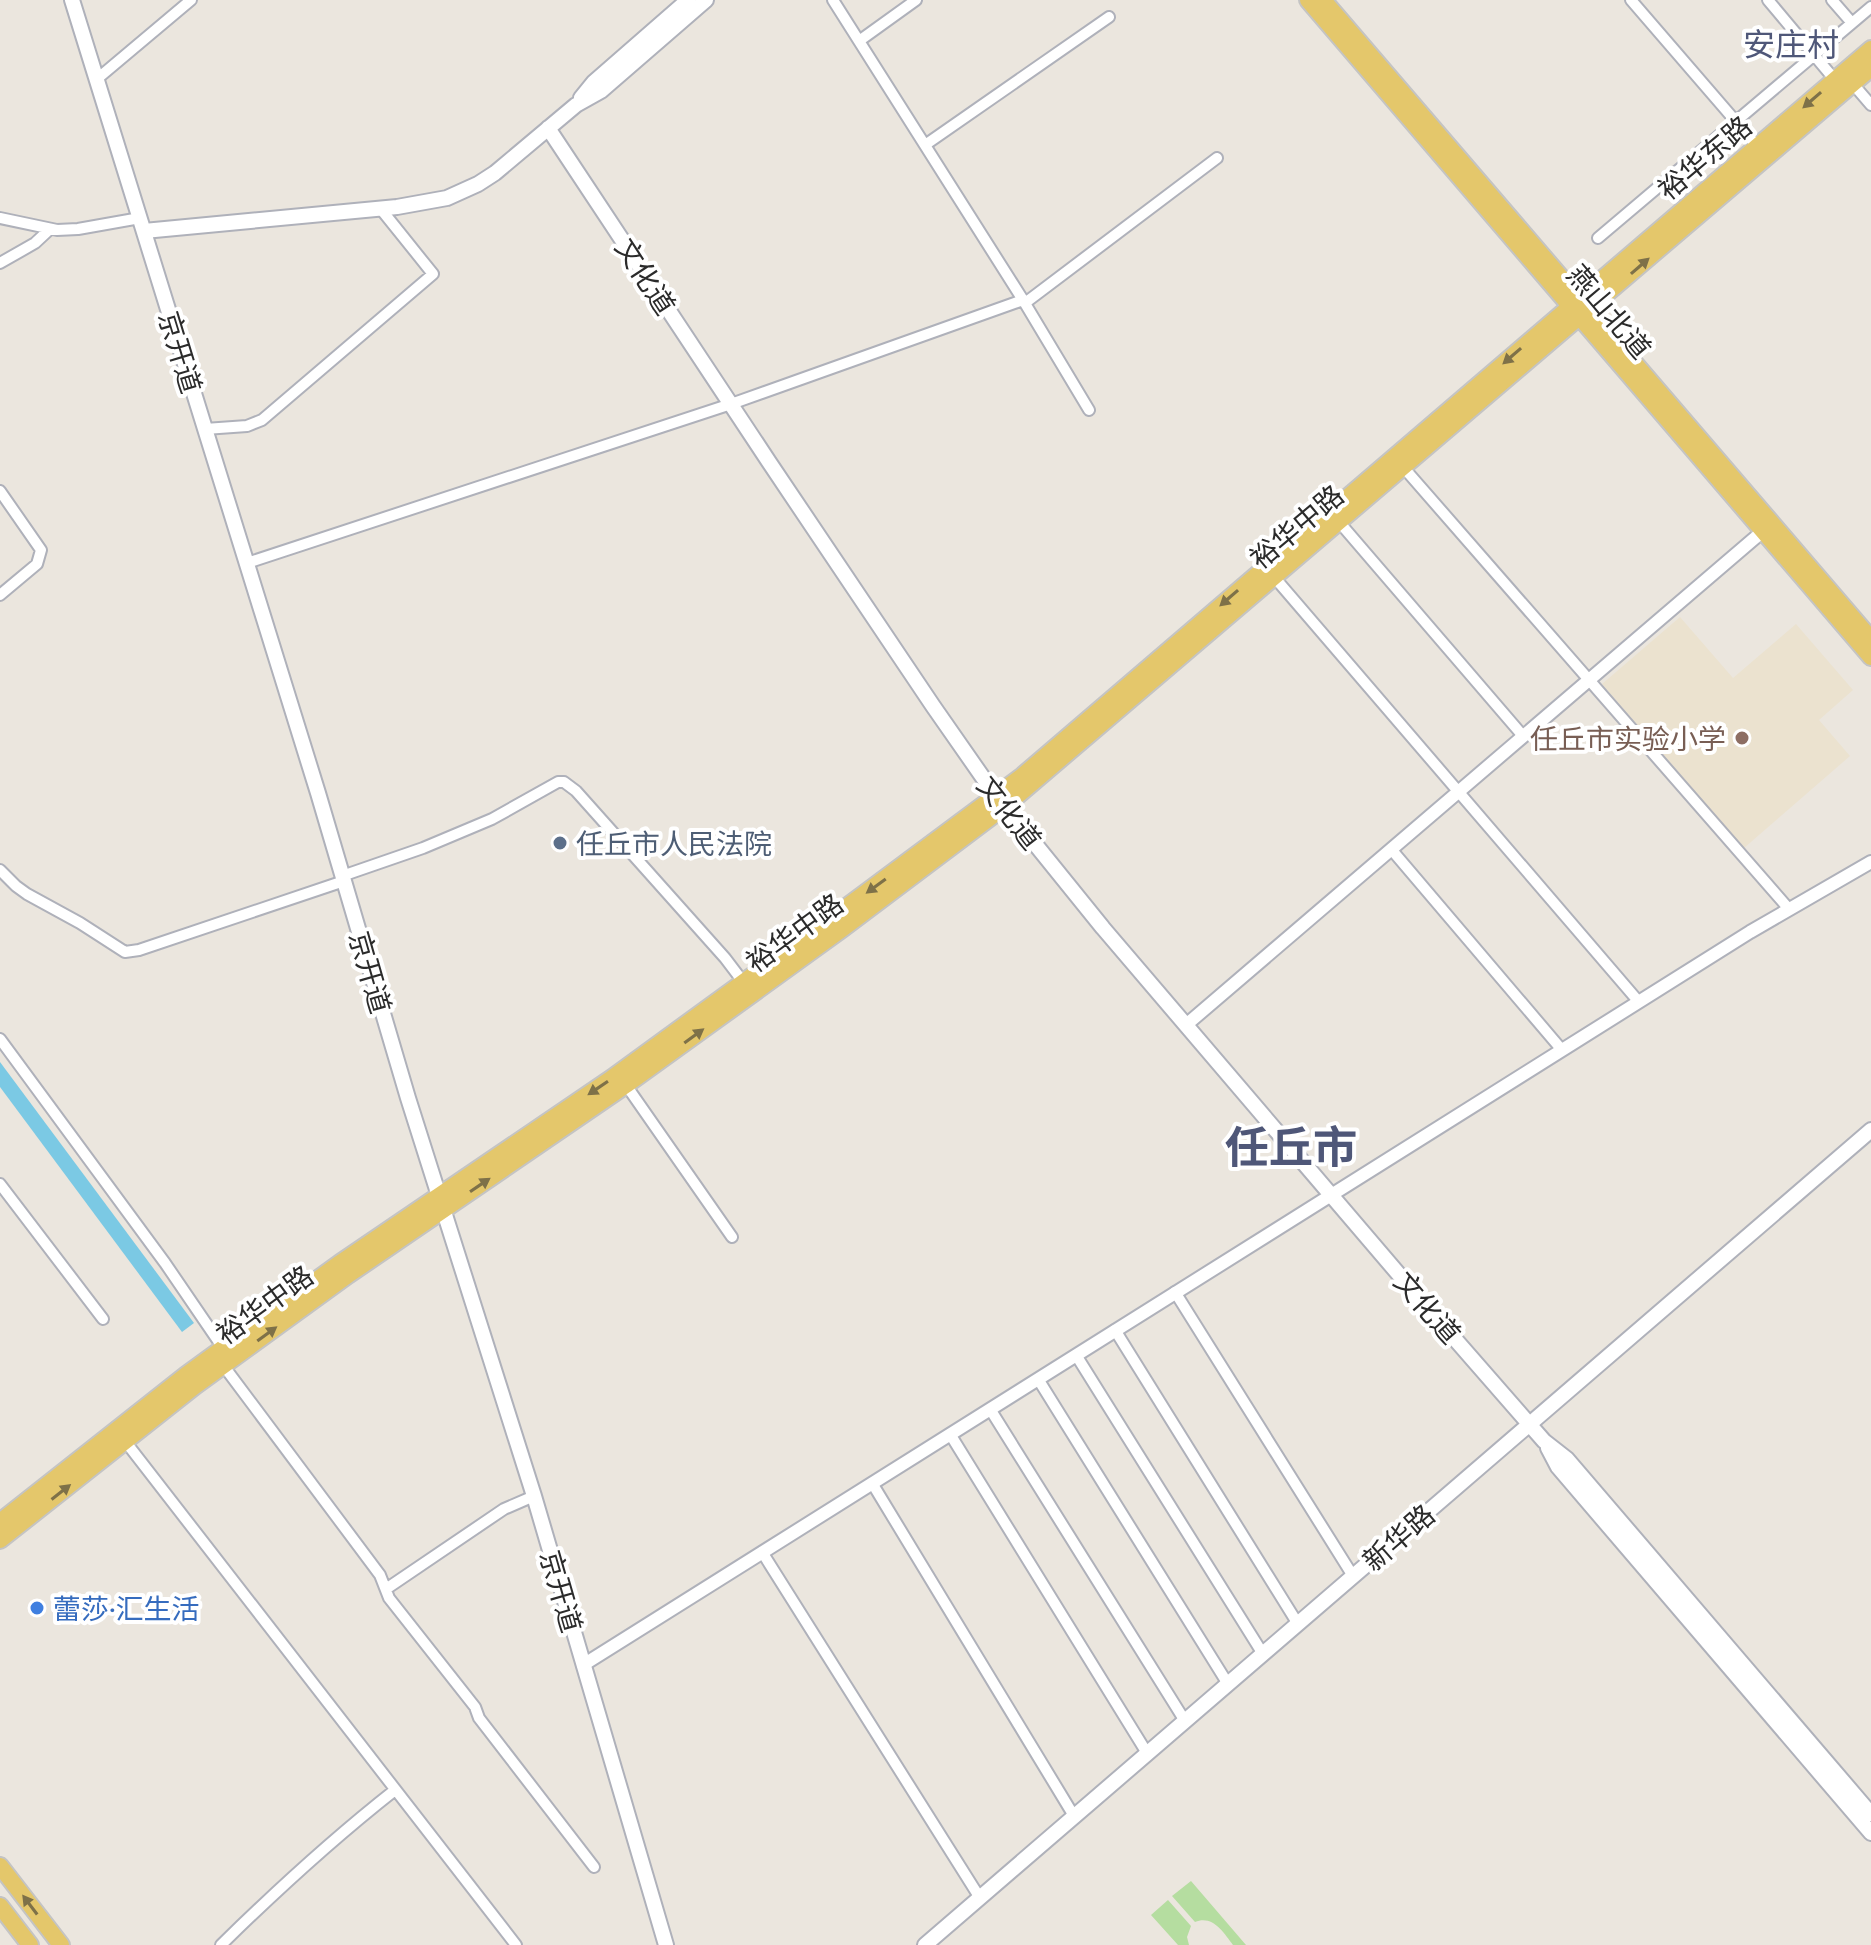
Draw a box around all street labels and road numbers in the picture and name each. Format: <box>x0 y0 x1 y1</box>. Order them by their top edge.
street label: 裕华东路 <box>1650 108 1758 206</box>
street label: 文化道 <box>609 232 683 320</box>
street label: 燕山北道 <box>1561 257 1659 365</box>
street label: 京开道 <box>152 307 210 397</box>
street label: 裕华中路 <box>1242 477 1350 575</box>
street label: 文化道 <box>971 768 1049 856</box>
street label: 裕华中路 <box>739 885 849 979</box>
street label: 京开道 <box>343 927 399 1017</box>
street label: 裕华中路 <box>209 1257 319 1351</box>
street label: 文化道 <box>1388 1264 1468 1350</box>
street label: 新华路 <box>1355 1497 1441 1577</box>
street label: 京开道 <box>534 1546 590 1636</box>

